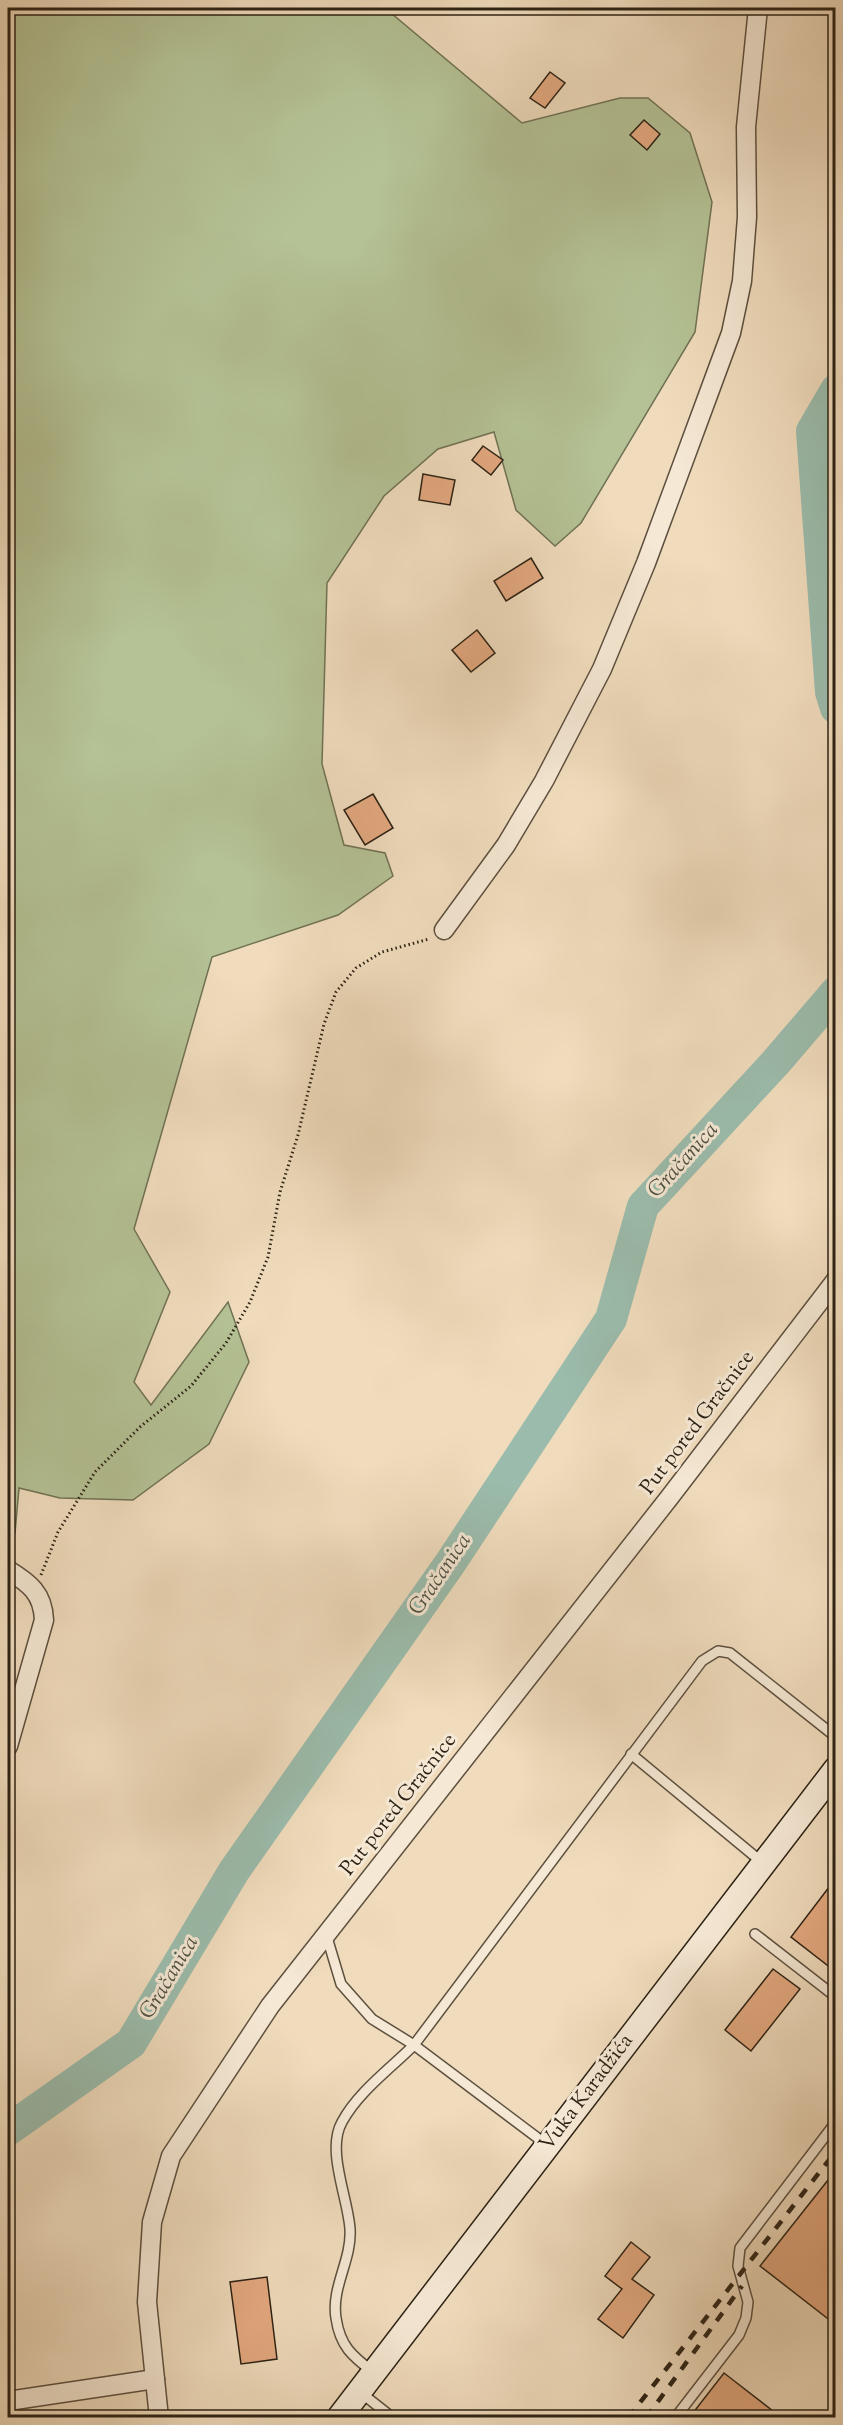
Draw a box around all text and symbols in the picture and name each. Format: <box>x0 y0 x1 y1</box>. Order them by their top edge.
water label: Gračanica <box>641 1116 727 1206</box>
street label: Put pored Gračnice <box>634 1345 762 1501</box>
water label: Gračanica <box>402 1528 480 1622</box>
street label: Put pored Gračnice <box>334 1727 464 1883</box>
water label: Gračanica <box>132 1930 208 2026</box>
street label: Vuka Karadžića <box>533 2028 641 2158</box>

